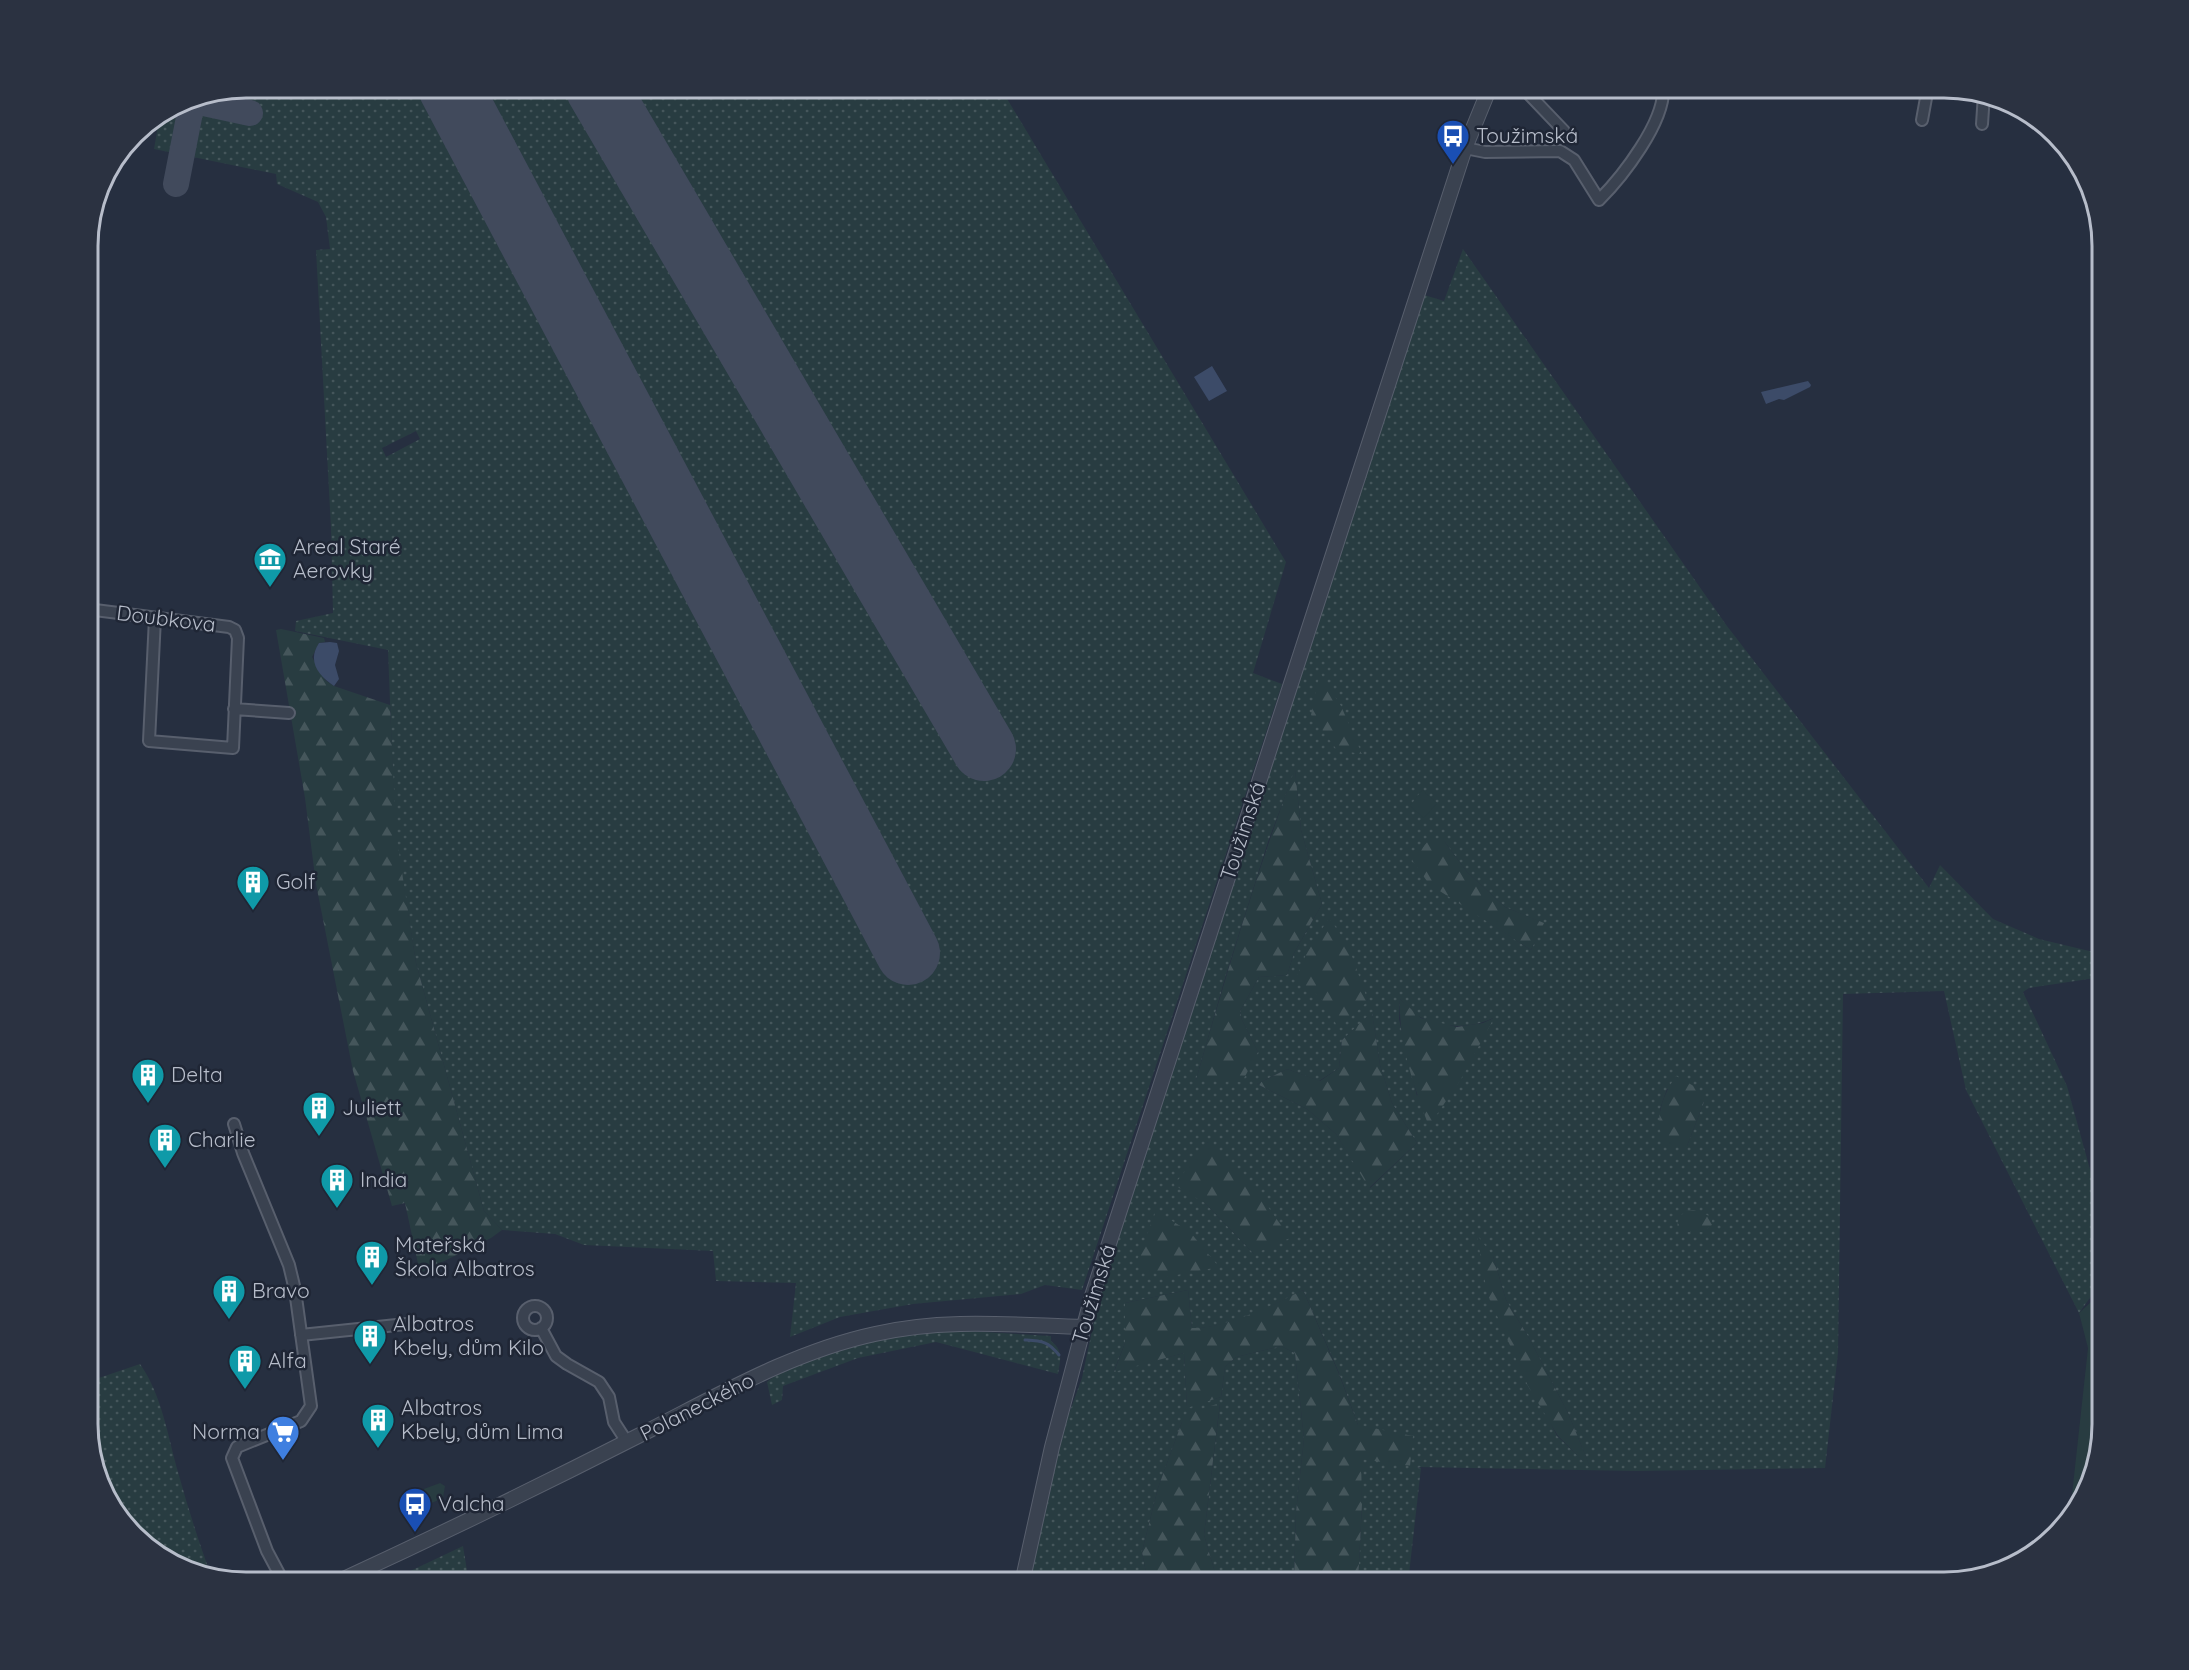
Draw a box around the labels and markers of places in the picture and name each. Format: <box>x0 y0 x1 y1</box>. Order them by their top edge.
bus stop icon: Toužimská <box>1435 118 1471 165</box>
place label: Toužimská <box>1476 122 1578 148</box>
place label: Areal Staré Aerovky <box>293 533 401 583</box>
museum icon: Areal Staré Aerovky <box>252 541 288 588</box>
building icon: Golf <box>235 864 271 911</box>
place label: Golf <box>276 868 316 894</box>
building icon: Delta <box>130 1057 166 1104</box>
place label: Delta <box>171 1061 223 1087</box>
building icon: Juliett <box>301 1090 337 1137</box>
place label: Juliett <box>342 1094 401 1120</box>
building icon: Charlie <box>147 1122 183 1169</box>
place label: Charlie <box>188 1126 256 1152</box>
building icon: India <box>319 1162 355 1209</box>
place label: India <box>360 1166 407 1192</box>
place label: Mateřská Škola Albatros <box>395 1231 535 1281</box>
building icon: Mateřská Škola Albatros <box>354 1239 390 1286</box>
building icon: Bravo <box>211 1273 247 1320</box>
place label: Bravo <box>252 1277 310 1303</box>
place label: Albatros Kbely, dům Kilo <box>393 1310 544 1360</box>
building icon: Albatros Kbely, dům Kilo <box>352 1318 388 1365</box>
building icon: Alfa <box>227 1343 263 1390</box>
place label: Alfa <box>268 1347 307 1373</box>
place label: Albatros Kbely, dům Lima <box>401 1394 563 1444</box>
building icon: Albatros Kbely, dům Lima <box>360 1402 396 1449</box>
supermarket icon: Norma <box>265 1414 301 1461</box>
place label: Norma <box>192 1418 260 1444</box>
bus stop icon: Valcha <box>397 1486 433 1533</box>
place label: Valcha <box>438 1490 505 1516</box>

